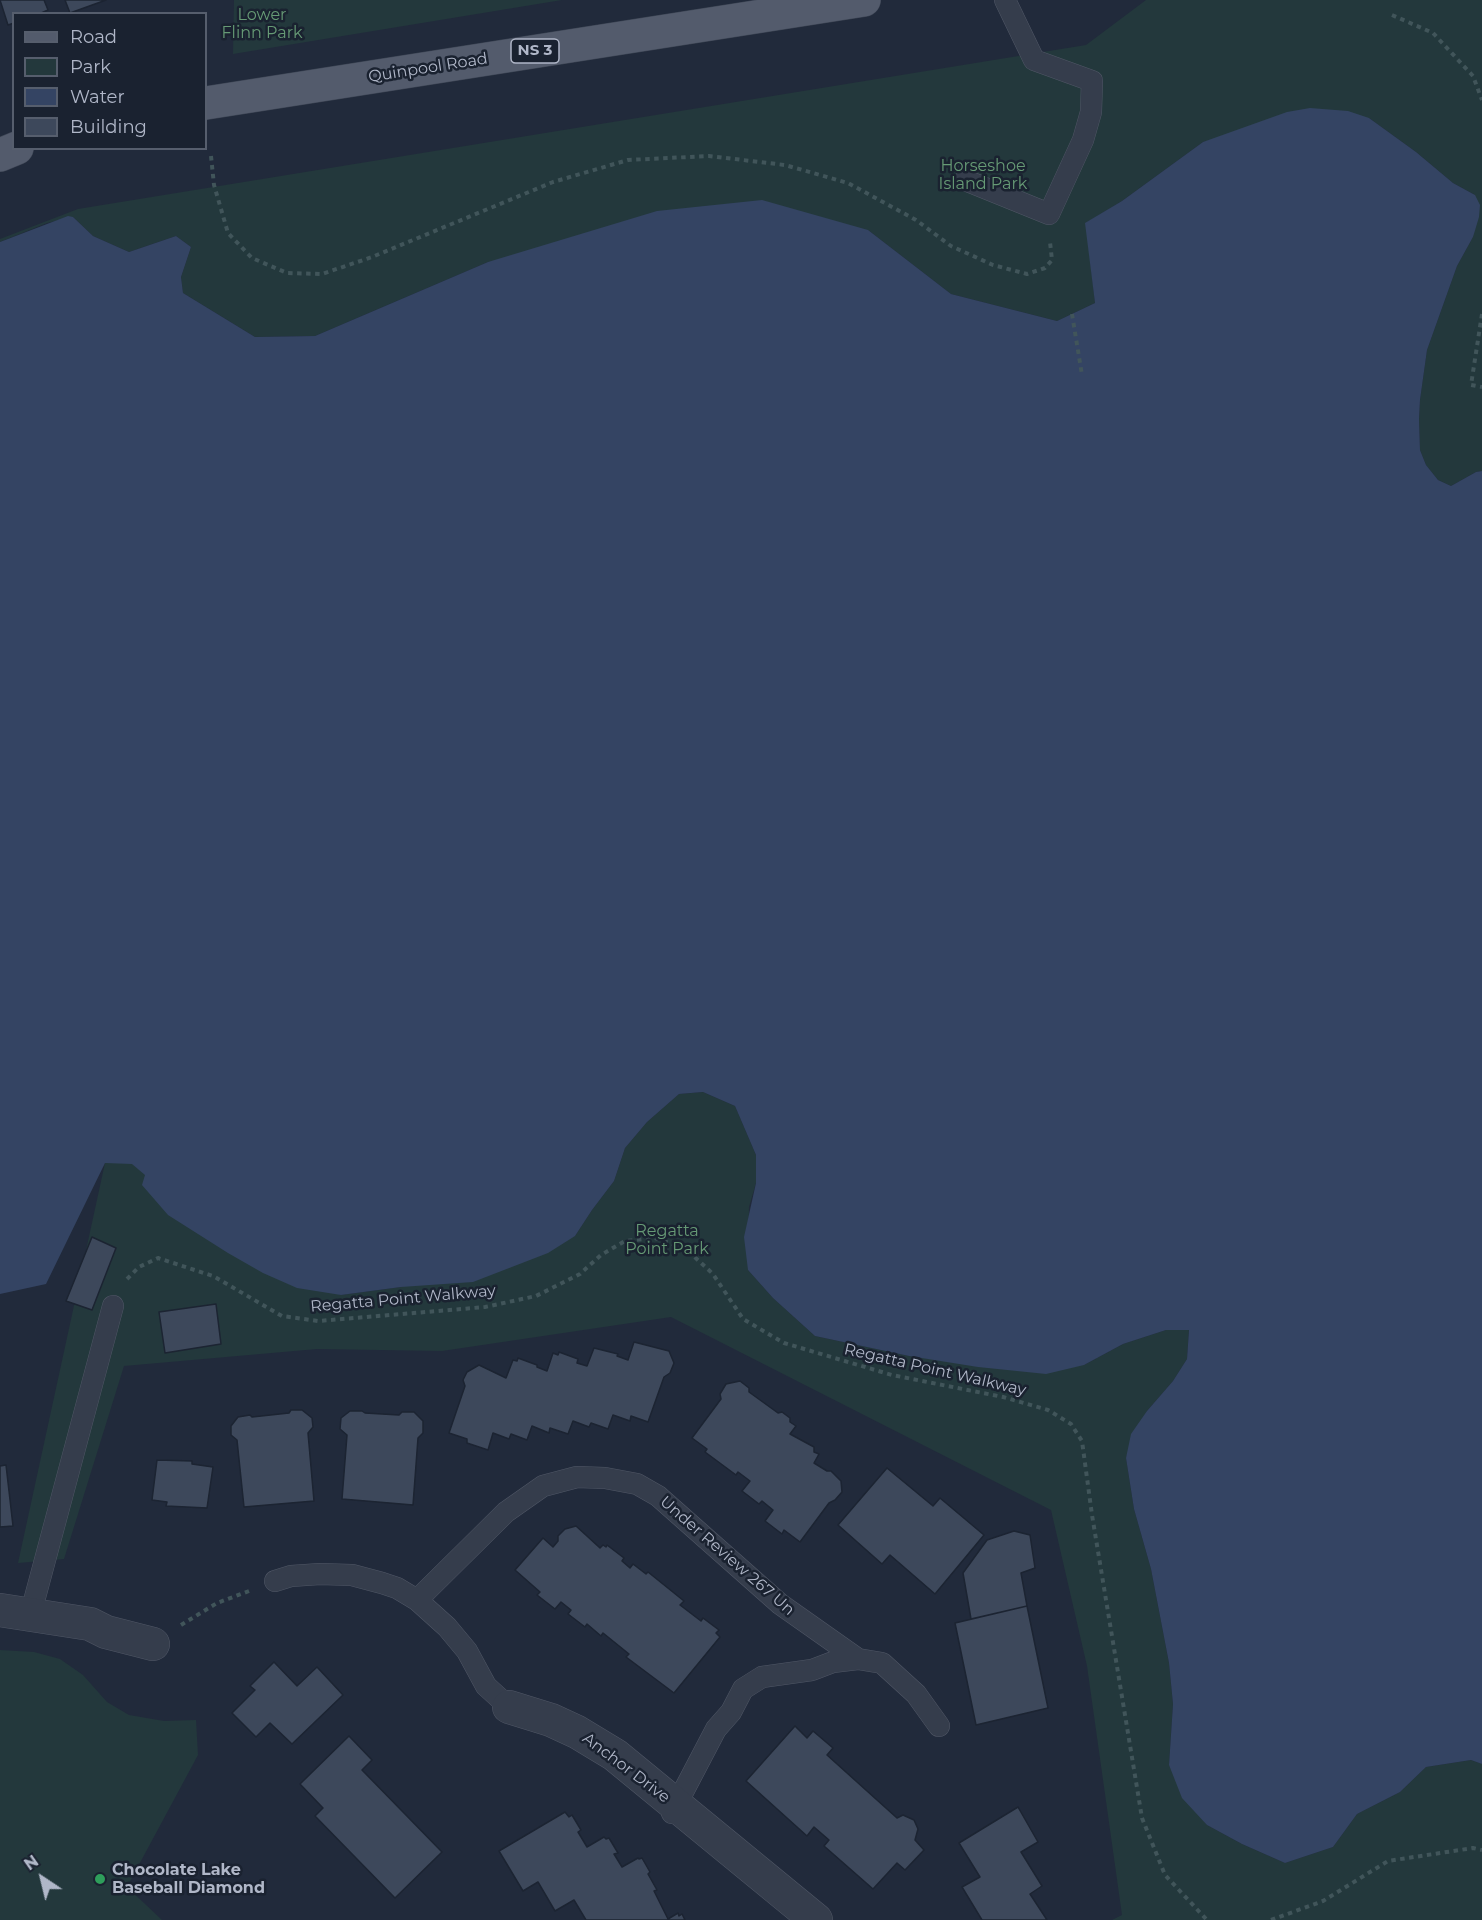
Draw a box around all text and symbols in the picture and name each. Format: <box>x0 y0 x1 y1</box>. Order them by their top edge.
park label: Lower Flinn Park <box>221 5 303 43</box>
legend <box>12 12 207 150</box>
text: Road <box>70 26 117 48</box>
road number: NS 3 <box>511 39 559 63</box>
street label: Quinpool Road <box>367 49 489 87</box>
text: Park <box>70 56 111 78</box>
text: Water <box>70 86 125 108</box>
text: Building <box>70 116 147 138</box>
park label: Horseshoe Island Park <box>939 156 1027 194</box>
park label: Regatta Point Park <box>625 1221 709 1259</box>
street label: Regatta Point Walkway <box>309 1281 497 1317</box>
street label: Regatta Point Walkway <box>842 1340 1028 1400</box>
street label: Under Review 267 Un <box>656 1492 798 1620</box>
street label: Anchor Drive <box>578 1729 674 1807</box>
north arrow <box>12 1848 72 1908</box>
text: N <box>21 1851 42 1874</box>
place label: Chocolate Lake Baseball Diamond <box>112 1860 265 1898</box>
marker: Chocolate Lake Baseball Diamond <box>93 1872 107 1886</box>

